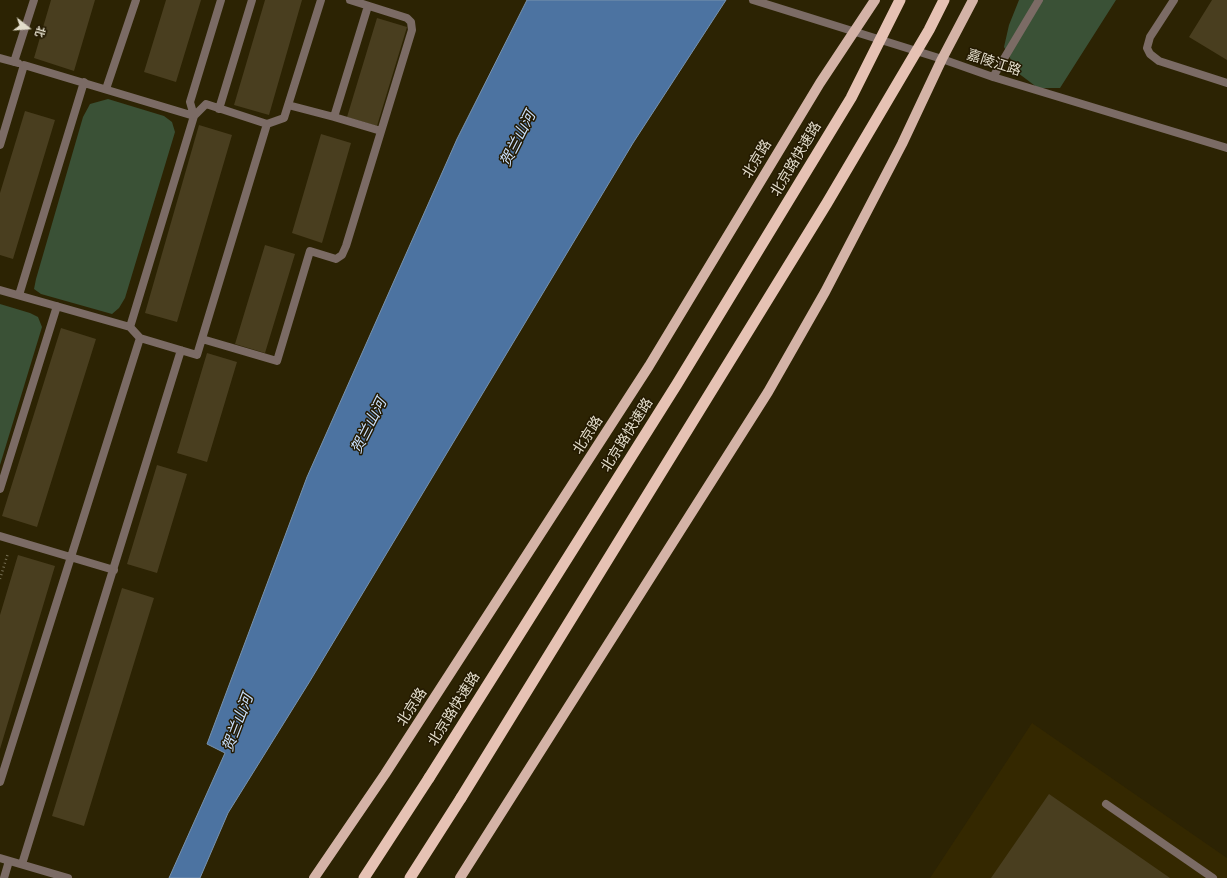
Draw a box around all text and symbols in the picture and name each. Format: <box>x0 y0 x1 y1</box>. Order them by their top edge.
north arrow <box>8 8 48 48</box>
text: 北 <box>32 24 48 39</box>
street label: 嘉陵江路 <box>965 46 1023 80</box>
water label: 贺兰山河 <box>496 108 540 170</box>
street label: 北京路快速路 <box>767 119 825 199</box>
street label: 北京路 <box>739 137 775 181</box>
water label: 贺兰山河 <box>347 395 391 457</box>
street label: 北京路快速路 <box>598 395 656 475</box>
street label: 北京路 <box>570 413 606 457</box>
street label: 北京路快速路 <box>425 669 483 749</box>
street label: 北京路 <box>394 685 430 729</box>
water label: 贺兰山河 <box>219 692 257 754</box>

